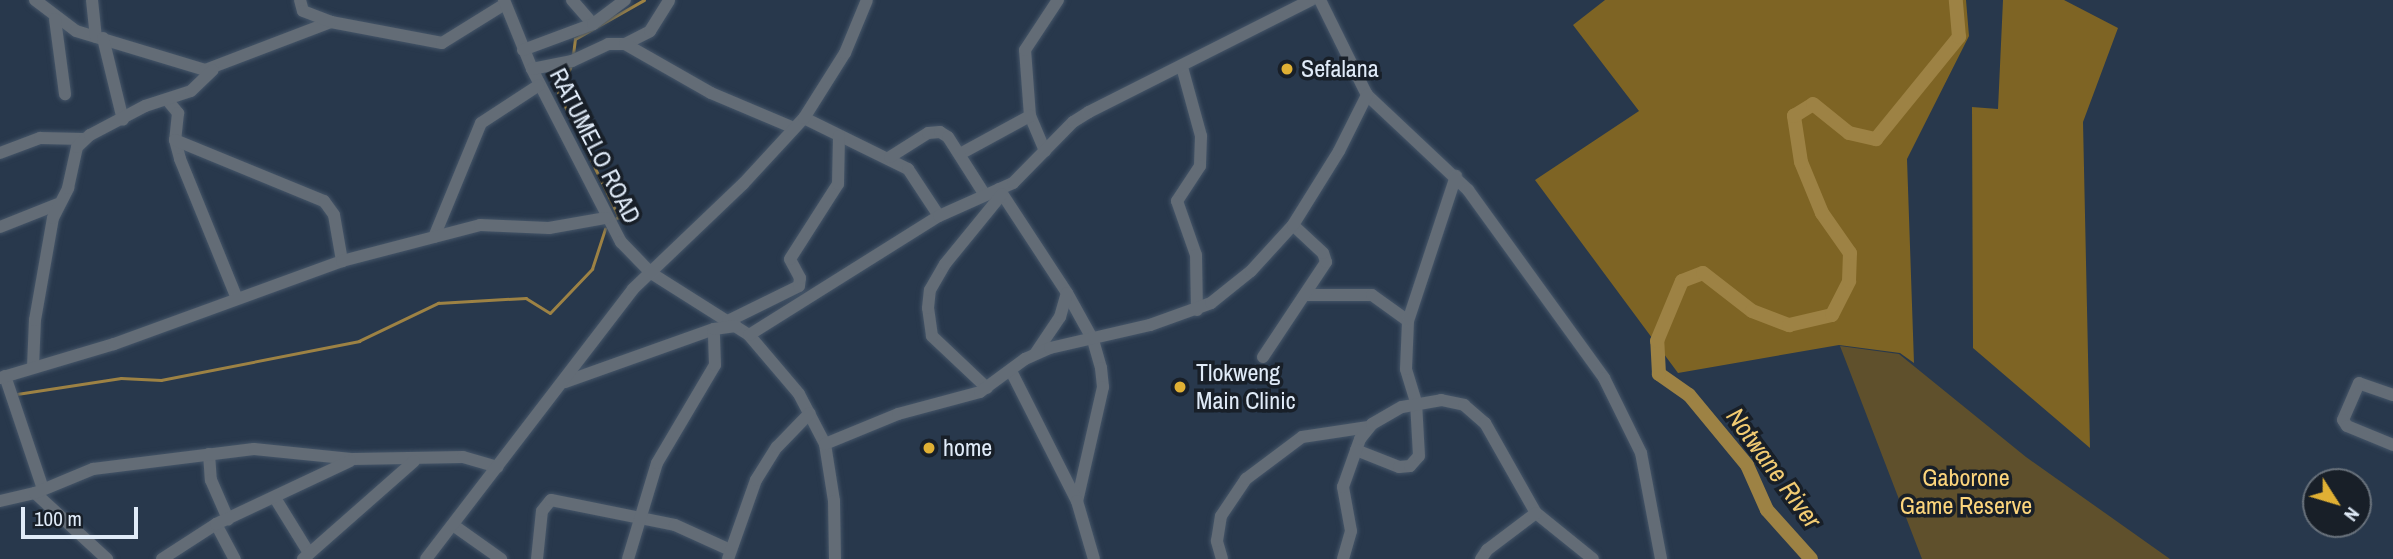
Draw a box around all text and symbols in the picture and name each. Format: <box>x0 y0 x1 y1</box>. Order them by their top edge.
place label: Sefalana <box>1301 55 1379 83</box>
marker: Sefalana <box>1279 61 1295 77</box>
street label: RATUMELO ROAD <box>544 64 646 228</box>
place label: Tlokweng Main Clinic <box>1196 359 1296 415</box>
marker: Tlokweng Main Clinic <box>1170 377 1190 397</box>
water label: Notwane River <box>1720 402 1828 534</box>
place label: home <box>943 434 992 462</box>
marker: home <box>921 440 937 456</box>
park label: Gaborone Game Reserve <box>1900 464 2032 520</box>
north arrow <box>2302 468 2372 538</box>
scale bar <box>24 492 142 536</box>
text: N <box>2338 502 2366 527</box>
text: 100 m <box>34 504 82 533</box>

